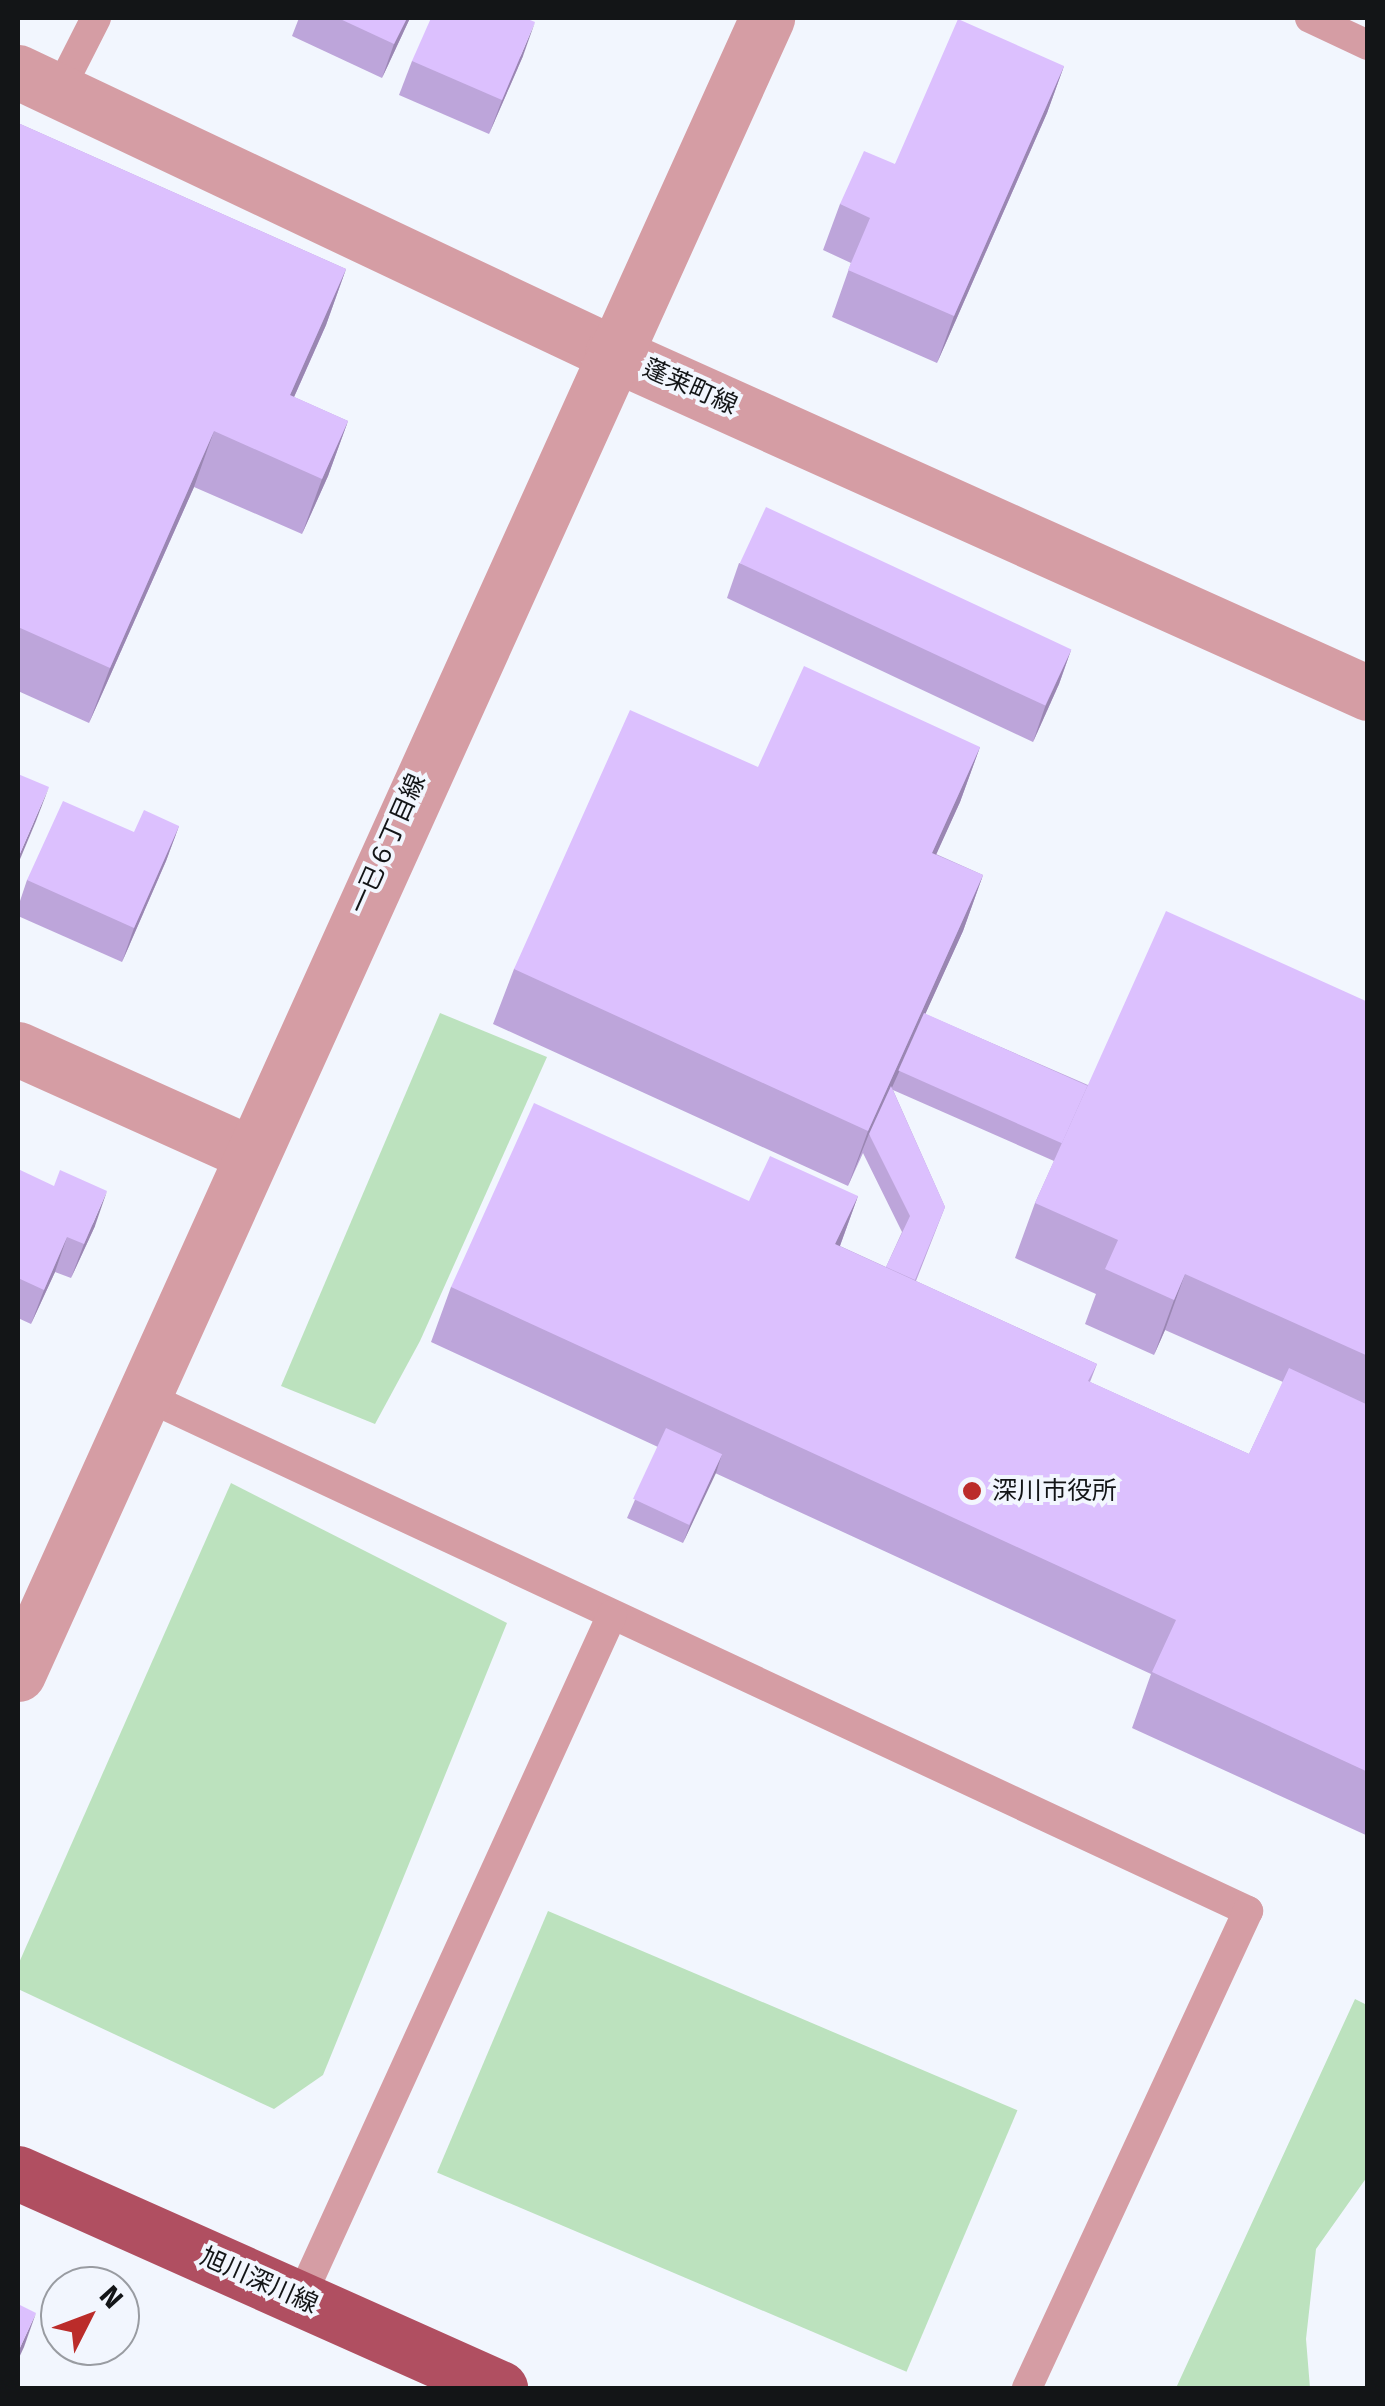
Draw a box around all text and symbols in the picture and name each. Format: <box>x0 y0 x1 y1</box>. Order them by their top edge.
street label: 蓬莱町線 <box>638 353 742 421</box>
street label: 一已６丁目線 <box>344 769 432 919</box>
place label: 深川市役所 <box>992 1476 1117 1506</box>
marker: 深川市役所 <box>961 1480 983 1502</box>
street label: 旭川深川線 <box>196 2242 322 2320</box>
north arrow <box>40 2266 140 2366</box>
text: N <box>93 2279 130 2315</box>

